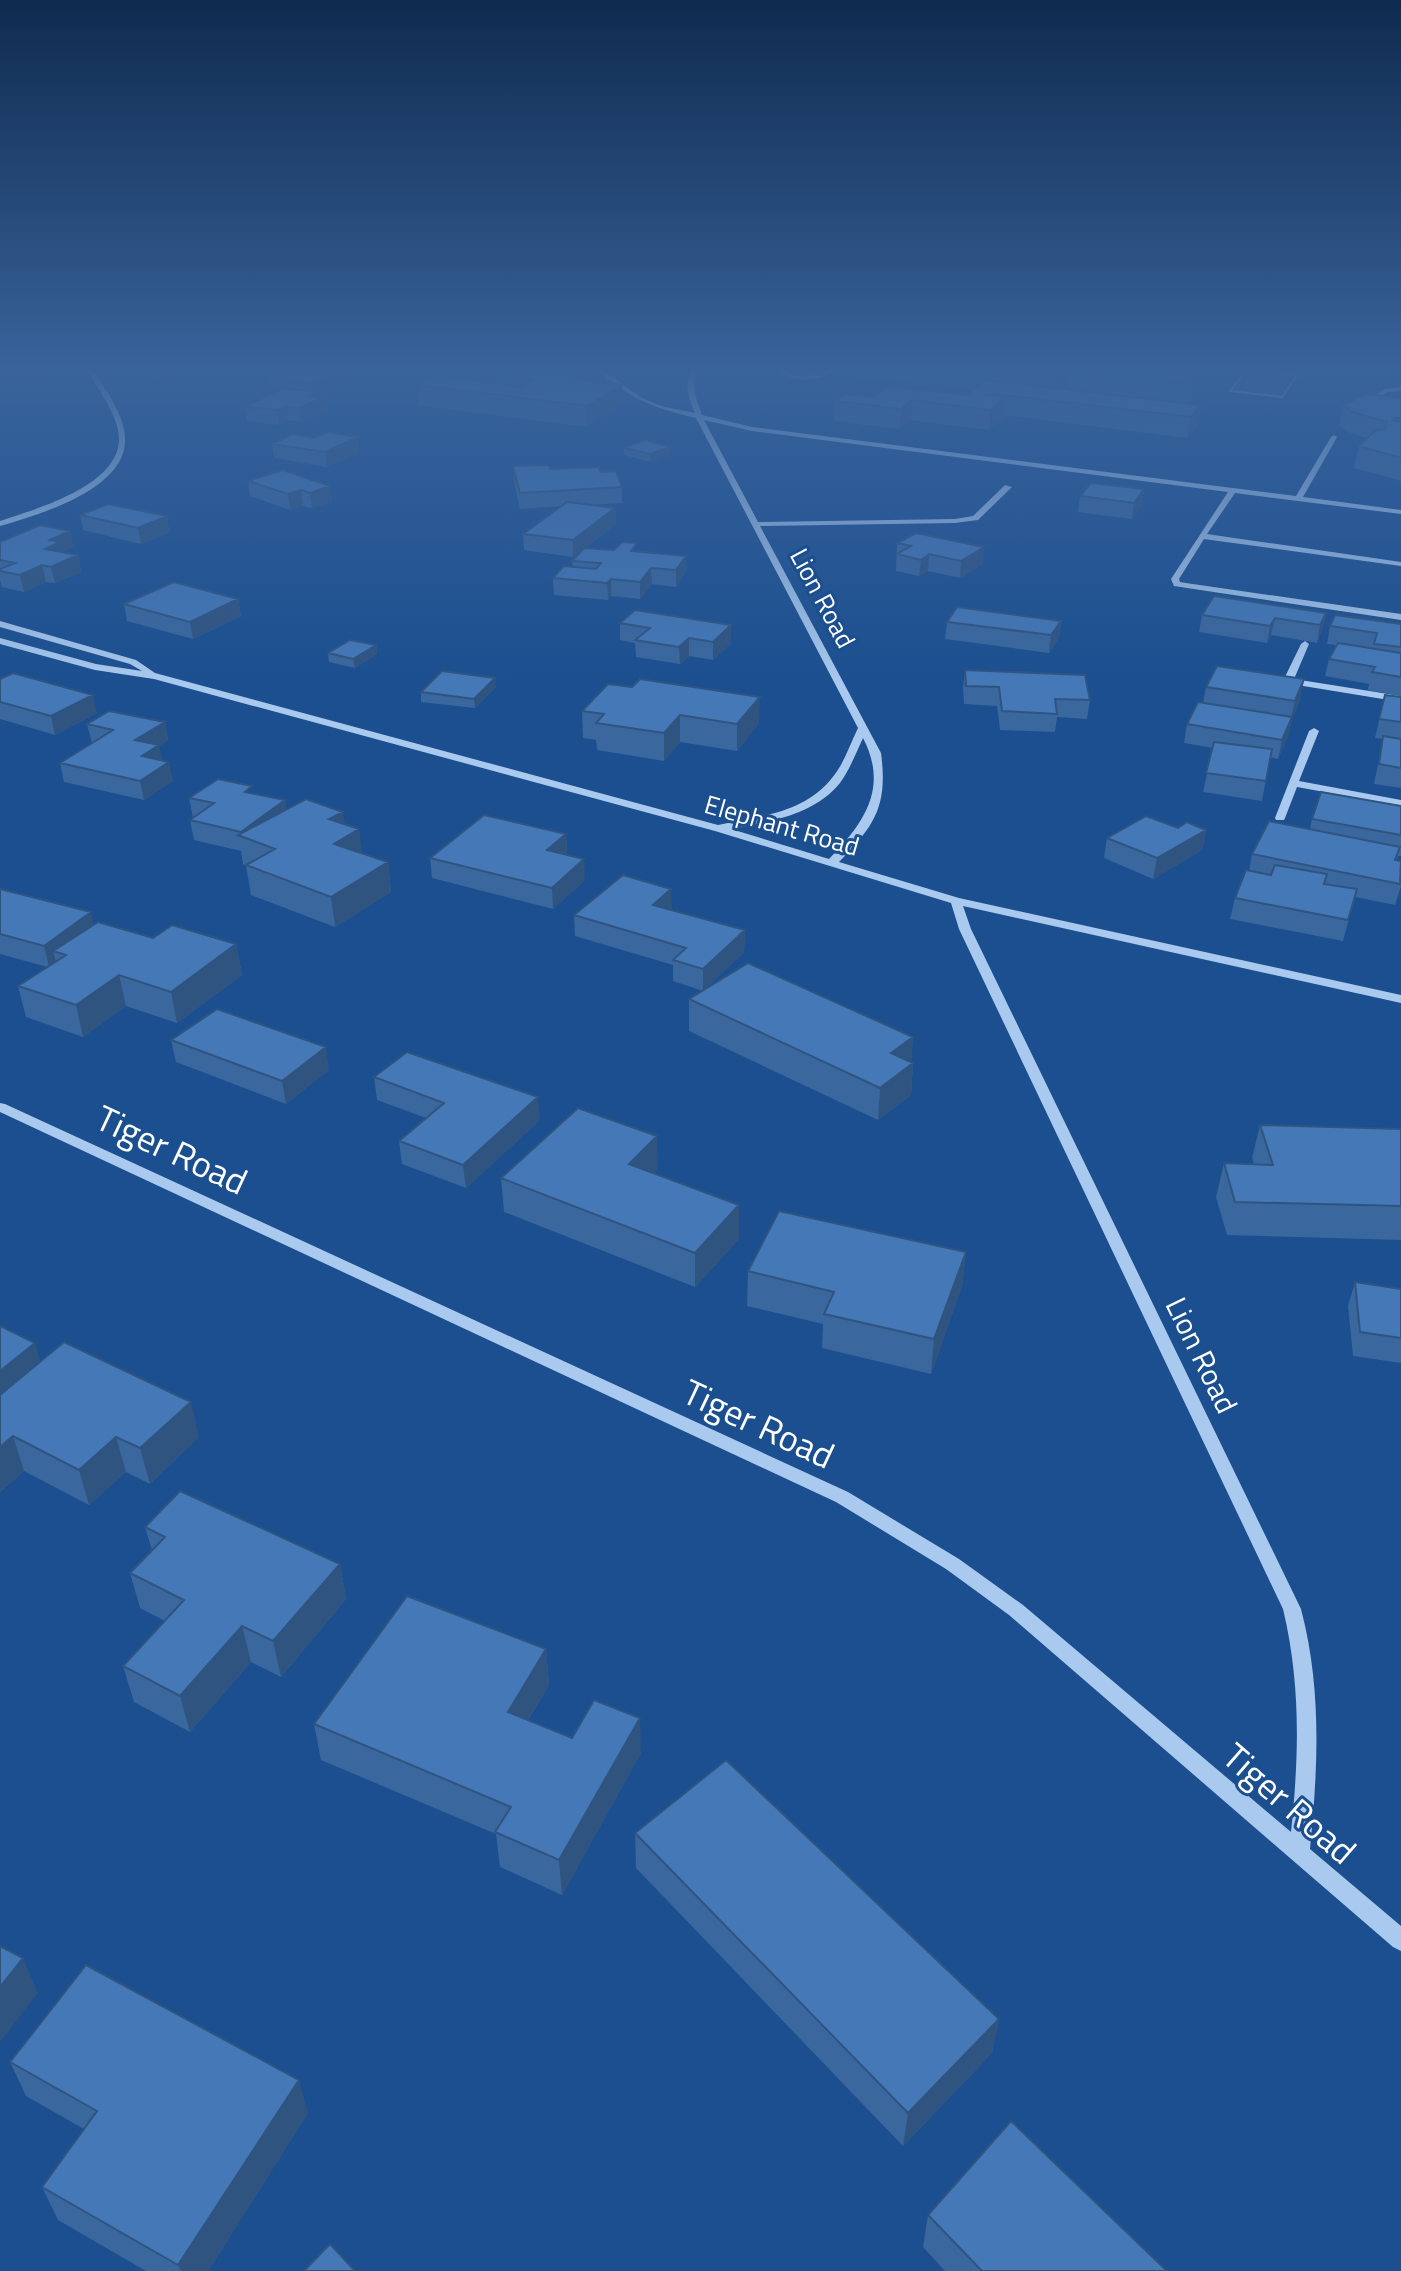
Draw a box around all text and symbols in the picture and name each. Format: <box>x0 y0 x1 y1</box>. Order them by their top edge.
street label: Lion Road <box>780 541 866 655</box>
street label: Elephant Road <box>700 784 864 866</box>
street label: Tiger Road <box>87 1090 257 1208</box>
street label: Lion Road <box>1154 1289 1250 1421</box>
street label: Tiger Road <box>674 1364 844 1482</box>
street label: Tiger Road <box>1211 1729 1369 1877</box>

